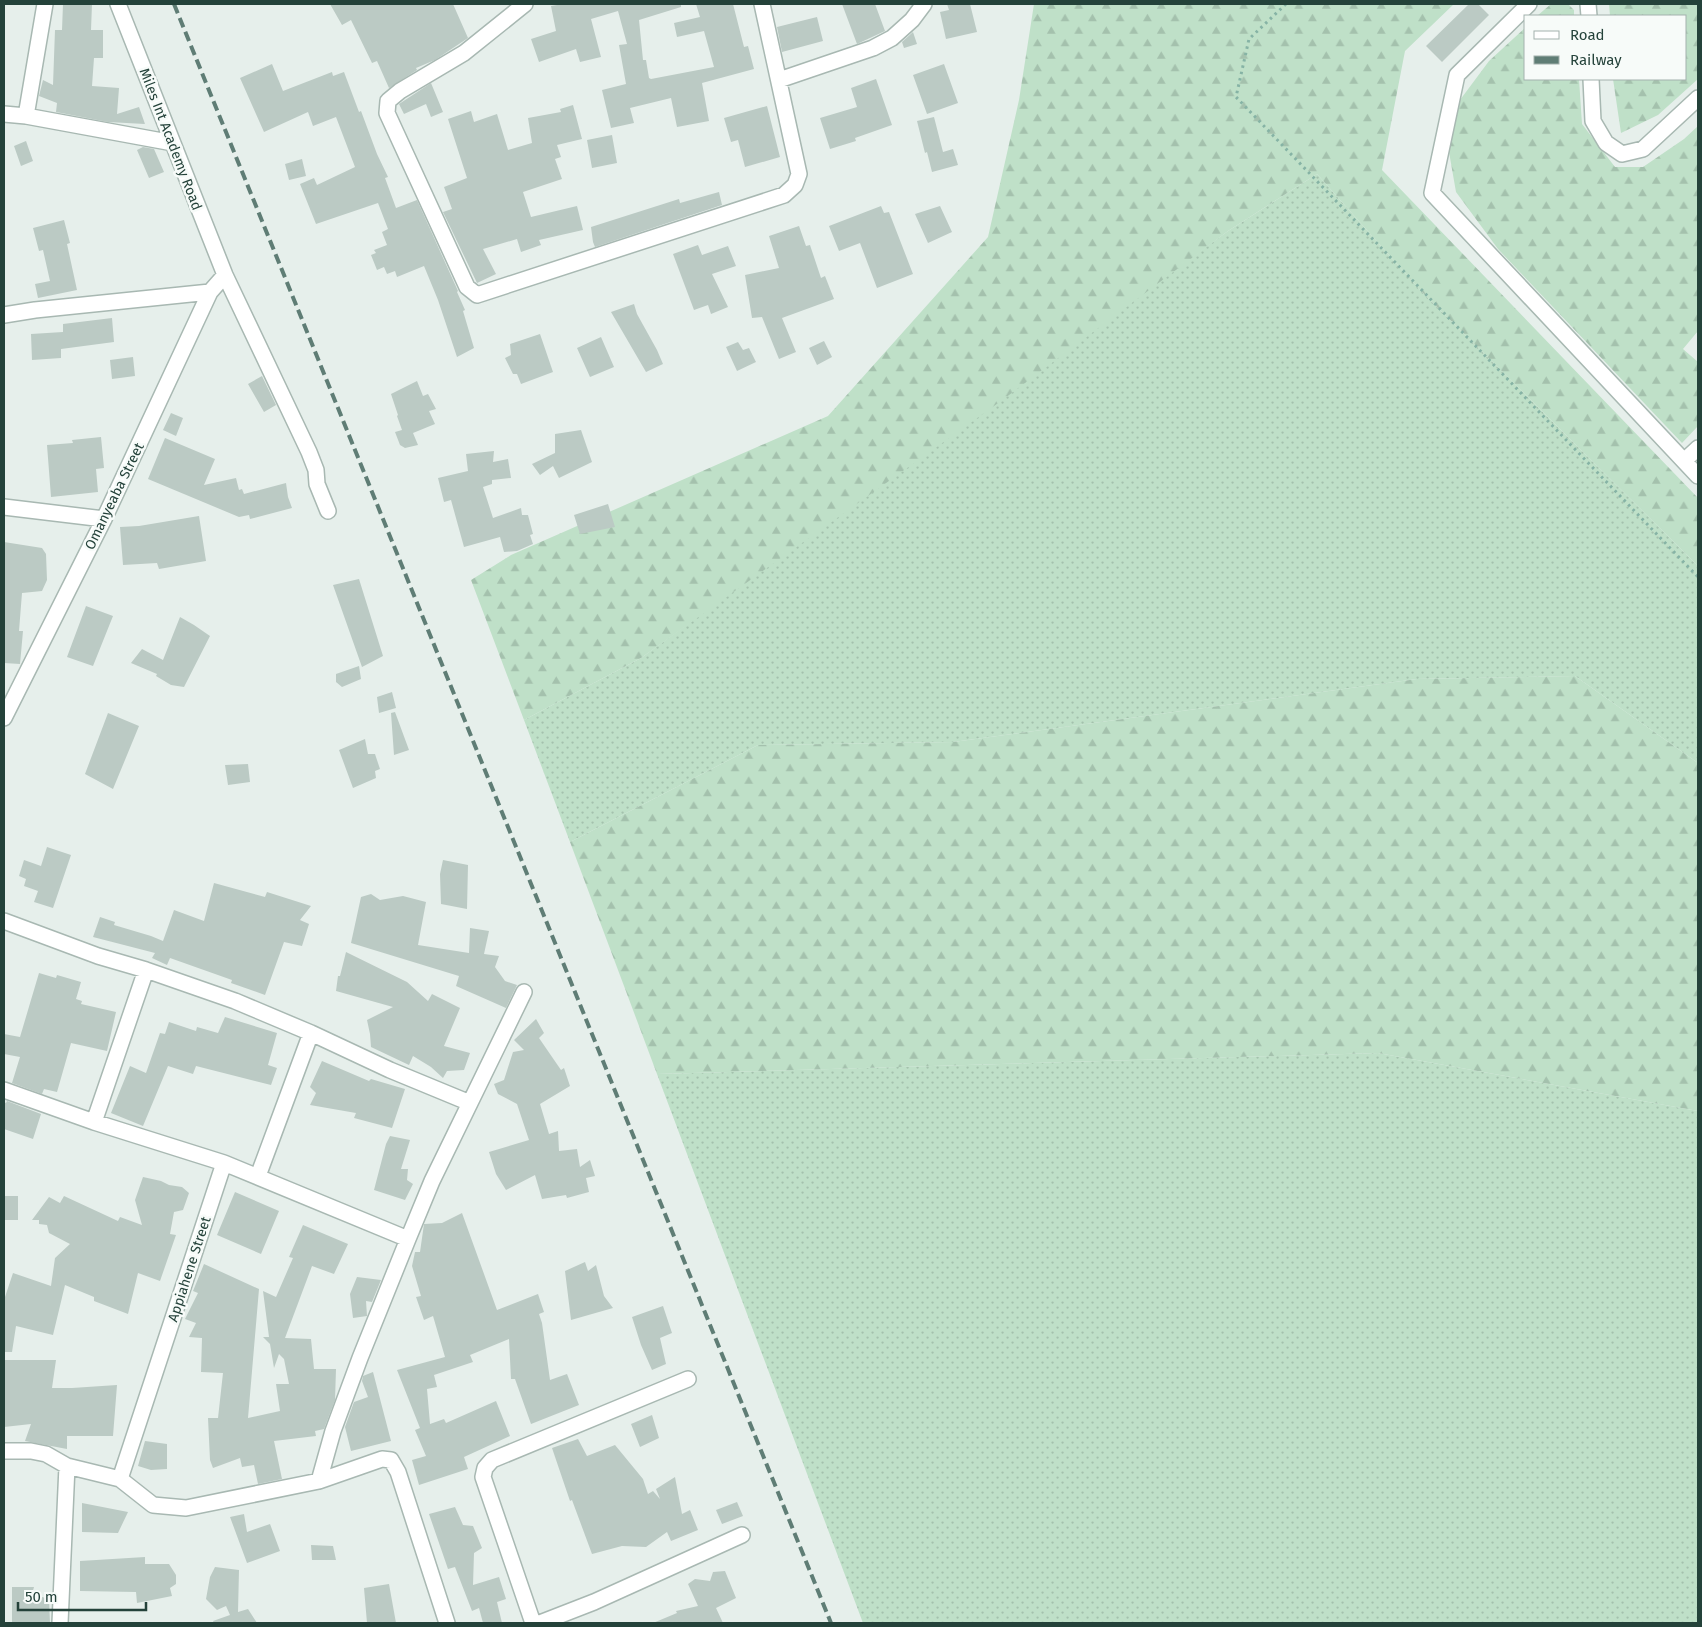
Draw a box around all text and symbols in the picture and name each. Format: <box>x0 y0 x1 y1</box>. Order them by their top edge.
legend <box>1524 15 1687 80</box>
text: Road <box>1570 26 1605 44</box>
text: Railway <box>1570 51 1622 69</box>
street label: Miles Int Academy Road <box>136 66 205 213</box>
street label: Omanyeaba Street <box>81 439 148 552</box>
street label: Appiahene Street <box>164 1214 215 1324</box>
scale bar <box>18 1580 145 1612</box>
text: 50 m <box>25 1588 58 1606</box>

